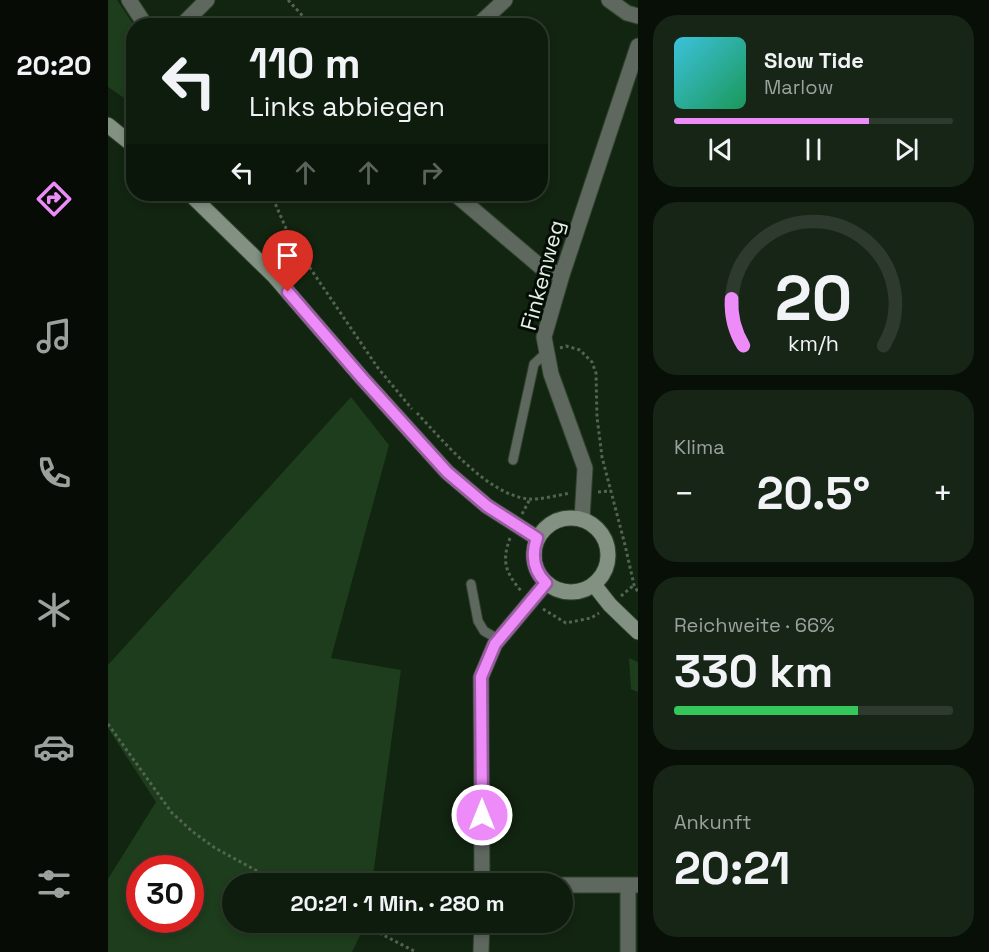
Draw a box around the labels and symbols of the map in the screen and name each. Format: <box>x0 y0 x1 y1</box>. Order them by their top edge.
street label: Finkenweg <box>514 217 570 333</box>
pin <box>262 230 313 292</box>
position arrow <box>450 783 514 847</box>
speed limit sign: 30 <box>126 855 204 933</box>

